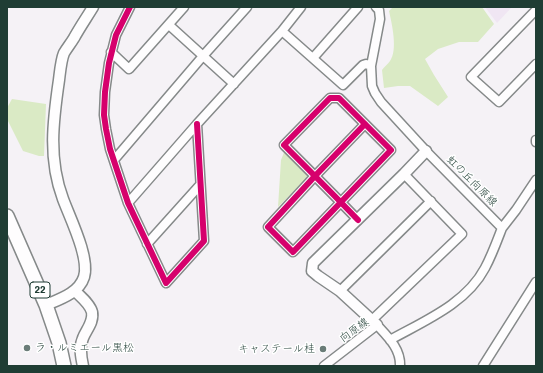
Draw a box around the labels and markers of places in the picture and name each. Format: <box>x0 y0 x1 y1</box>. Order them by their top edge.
place label: ラ・ルミエール黒松 <box>35 341 134 355</box>
place label: キャステール桂 <box>238 342 315 356</box>
marker: ラ・ルミエール黒松 <box>22 343 32 353</box>
marker: キャステール桂 <box>318 344 328 354</box>

